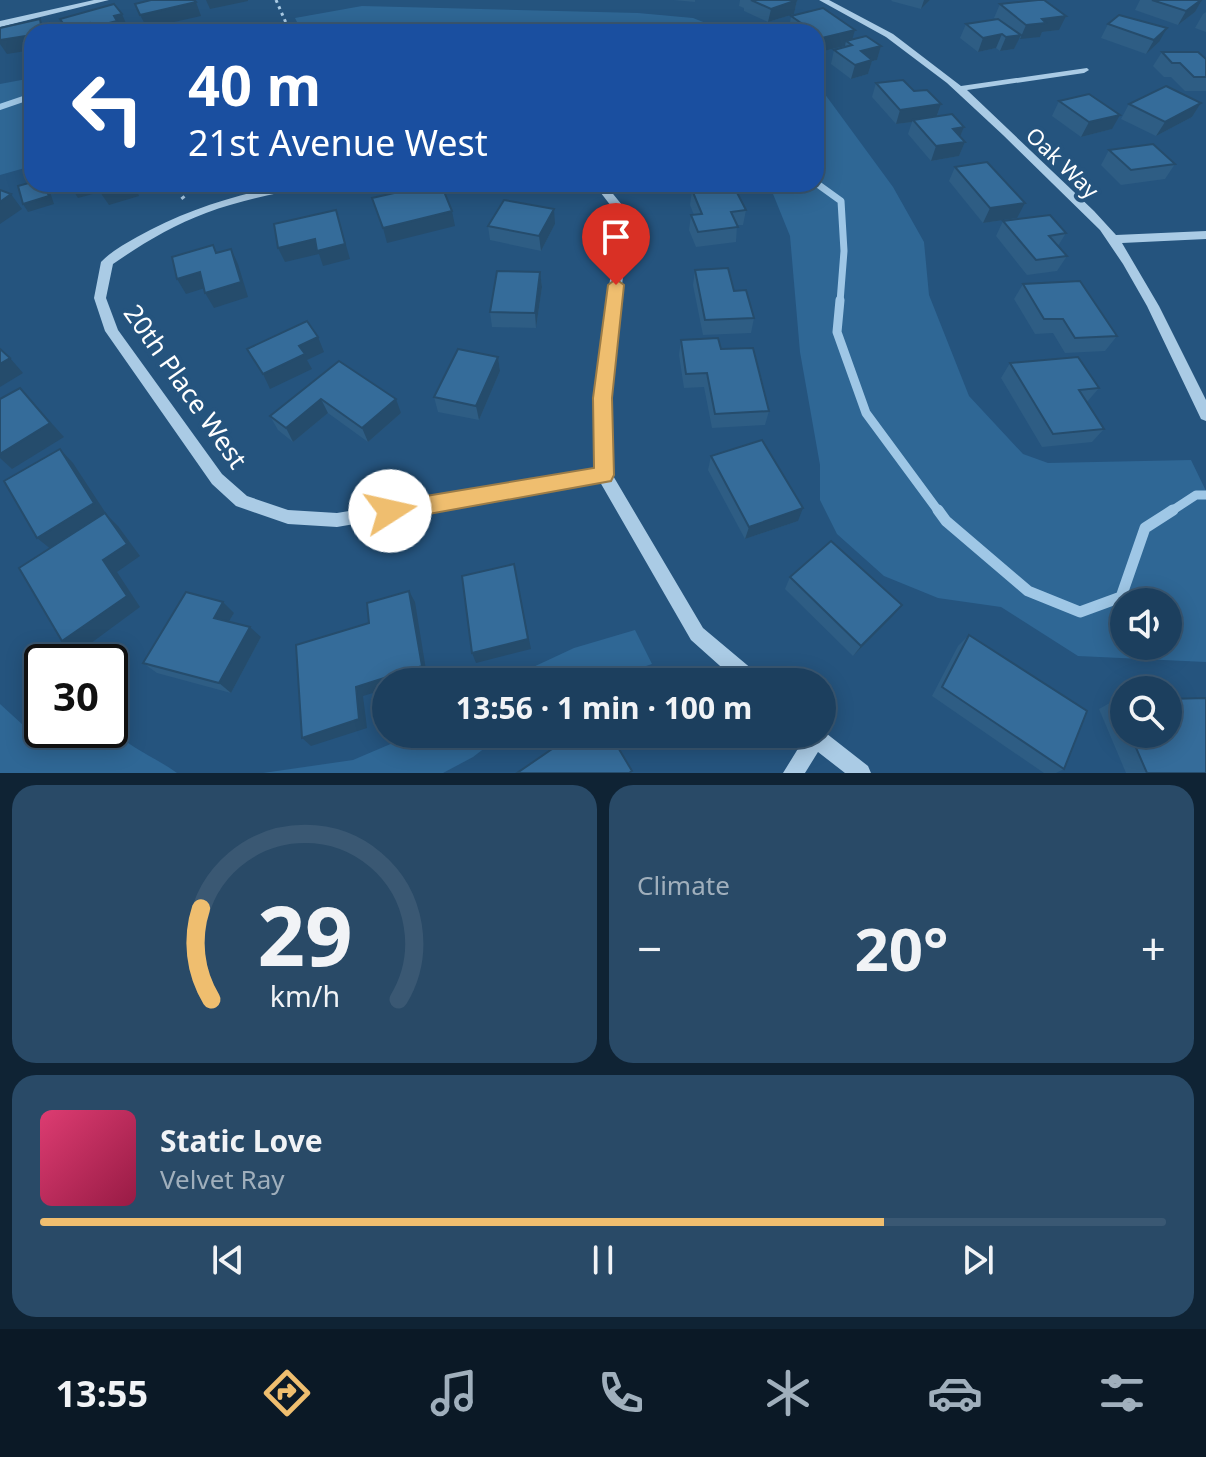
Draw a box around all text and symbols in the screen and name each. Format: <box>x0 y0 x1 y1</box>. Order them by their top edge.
text: 40 m <box>188 46 321 122</box>
icon: left <box>56 56 160 160</box>
text: 21st Avenue West <box>188 118 488 167</box>
street label: Oak Way <box>1020 120 1107 205</box>
pin <box>582 203 650 285</box>
icon: arrive <box>594 215 638 259</box>
street label: 20th Place West <box>116 297 256 475</box>
position arrow <box>348 469 432 553</box>
map controls <box>1110 588 1182 748</box>
button: sound <box>1110 588 1182 660</box>
speed limit sign: 30 <box>24 644 128 748</box>
button: search <box>1110 676 1182 748</box>
text: 13:56 · 1 min · 100 m <box>456 687 752 728</box>
text: Climate <box>637 867 730 903</box>
text: 29 <box>257 877 352 990</box>
text: 20° <box>854 907 949 989</box>
text: − <box>637 918 662 978</box>
text: + <box>1141 918 1166 978</box>
text: km/h <box>269 976 340 1015</box>
text: Static Love <box>160 1120 323 1161</box>
text: Velvet Ray <box>160 1161 285 1197</box>
icon: previous <box>206 1238 250 1282</box>
icon: pause <box>581 1238 625 1282</box>
icon: next <box>956 1238 1000 1282</box>
icon: directions <box>259 1365 315 1421</box>
icon: music <box>426 1365 482 1421</box>
icon: phone <box>593 1365 649 1421</box>
icon: climate <box>760 1365 816 1421</box>
icon: car <box>927 1365 983 1421</box>
icon: filters <box>1094 1365 1150 1421</box>
text: 13:55 <box>56 1369 148 1418</box>

